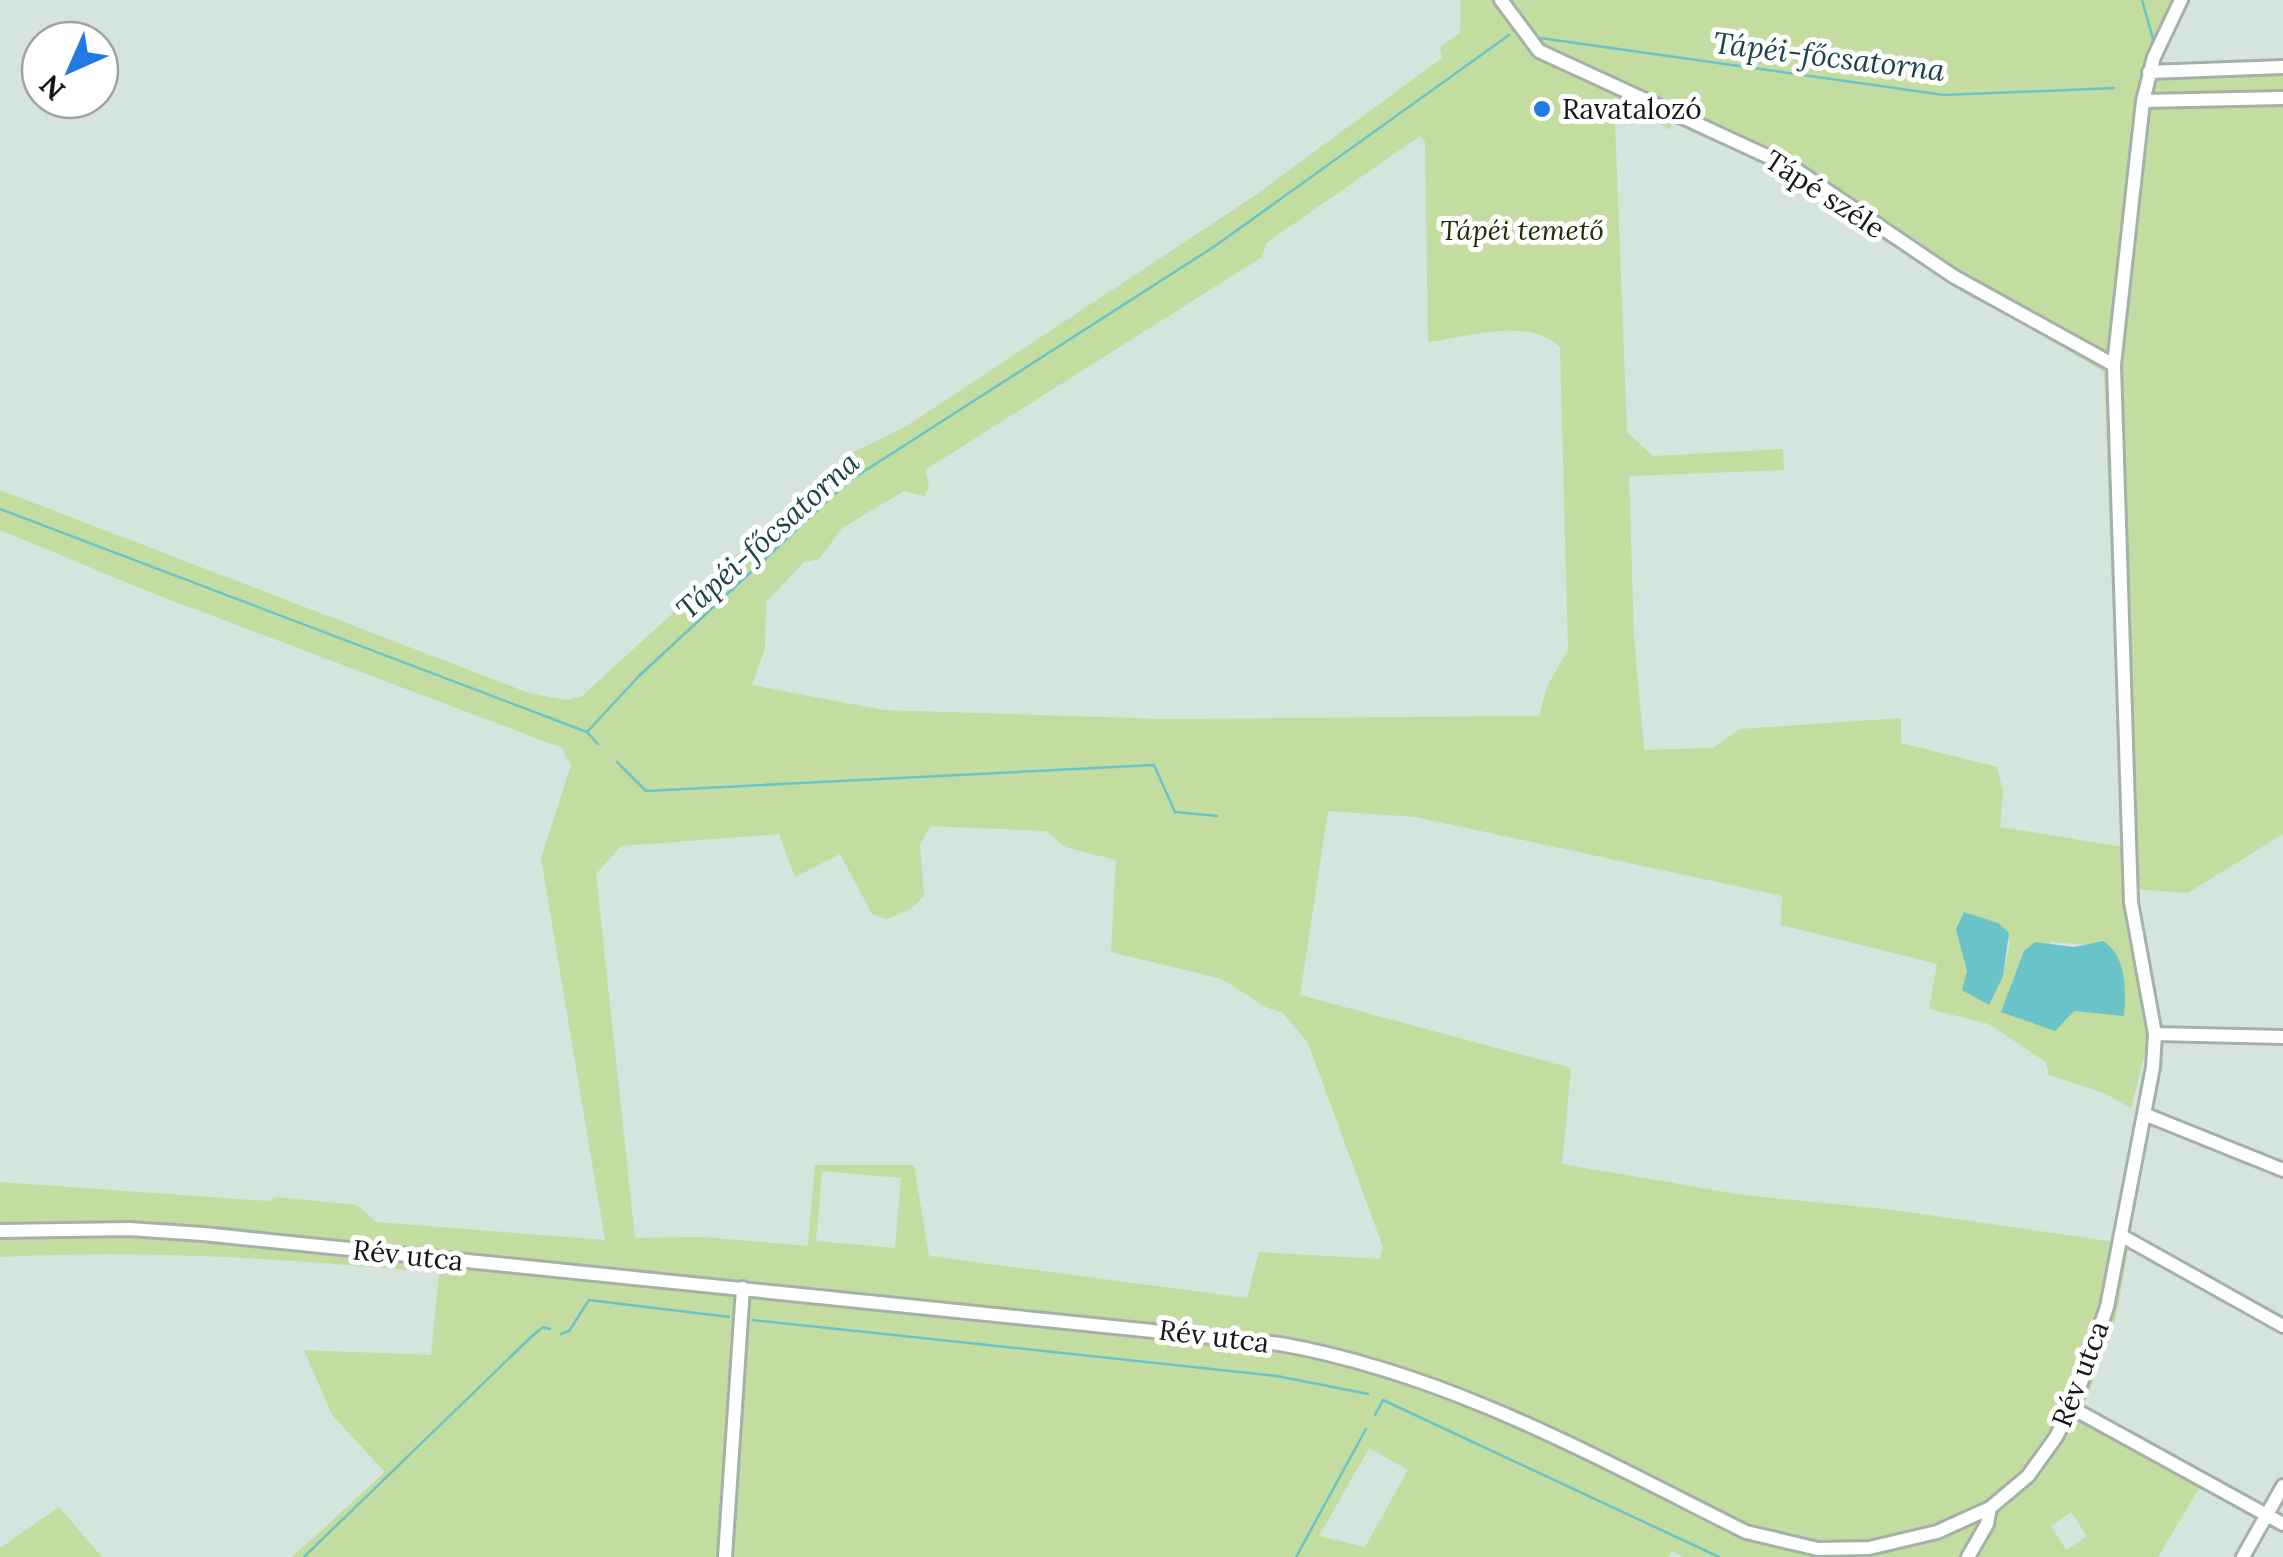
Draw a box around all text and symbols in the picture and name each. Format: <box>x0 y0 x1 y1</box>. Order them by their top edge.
north arrow <box>20 20 120 120</box>
water label: Tápéi-főcsatorna <box>1711 23 1948 89</box>
text: N <box>32 67 73 108</box>
place label: Ravatalozó <box>1562 91 1702 127</box>
marker: Ravatalozó <box>1531 98 1553 120</box>
street label: Tápé széle <box>1758 142 1892 246</box>
park label: Tápéi temető <box>1440 212 1604 248</box>
water label: Tápéi-főcsatorna <box>668 443 867 627</box>
street label: Rév utca <box>351 1231 465 1279</box>
street label: Rév utca <box>1157 1311 1271 1361</box>
street label: Rév utca <box>2043 1316 2117 1432</box>

